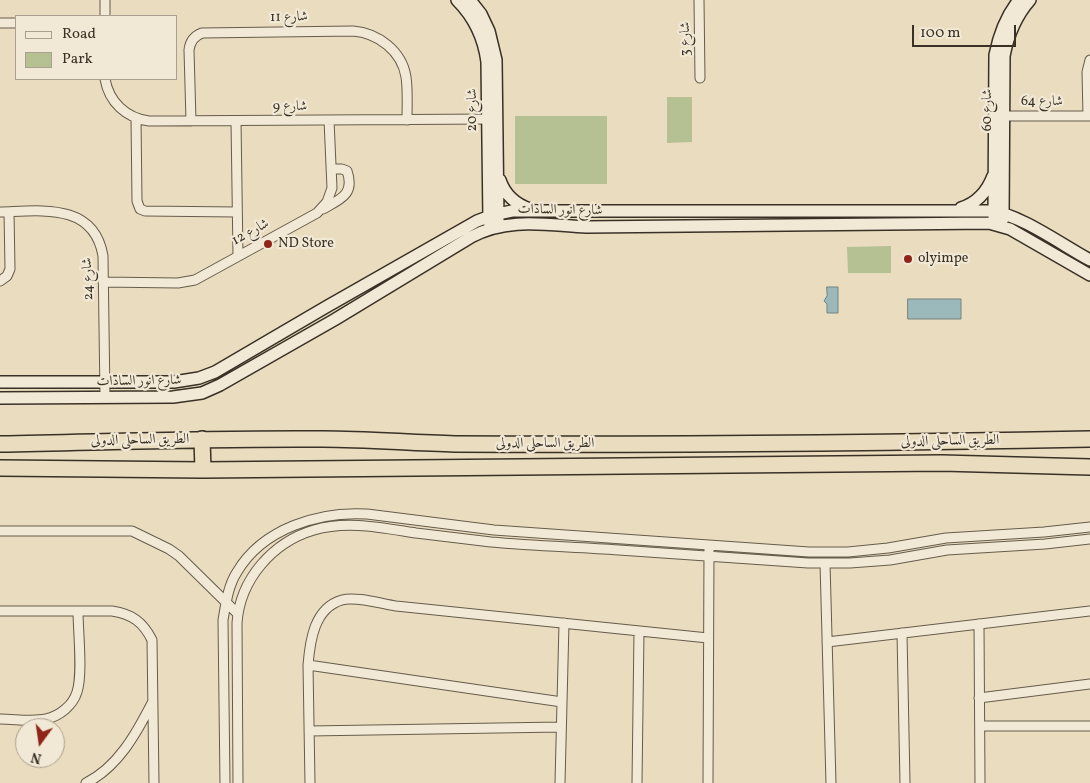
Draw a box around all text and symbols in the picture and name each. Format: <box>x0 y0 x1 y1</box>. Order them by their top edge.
street label: شارع 11 <box>270 9 308 27</box>
legend <box>15 15 178 80</box>
scale bar <box>915 15 1019 47</box>
street label: شارع 3 <box>678 22 694 56</box>
text: 100 m <box>920 23 960 44</box>
text: Road <box>62 24 96 45</box>
text: Park <box>62 49 93 70</box>
street label: شارع 20 <box>465 89 481 131</box>
street label: شارع 60 <box>980 89 996 131</box>
street label: شارع 64 <box>1021 94 1063 110</box>
street label: شارع 9 <box>273 99 307 115</box>
street label: شارع انور السادات <box>517 202 603 220</box>
street label: شارع 12 <box>229 216 273 250</box>
place label: ND Store <box>278 236 334 252</box>
marker: ND Store <box>262 238 274 250</box>
place label: olyimpe <box>918 251 968 267</box>
marker: olyimpe <box>902 253 914 265</box>
street label: شارع 24 <box>80 257 98 301</box>
street label: شارع انور السادات <box>96 373 182 391</box>
street label: الطريق الساحلى الدولى <box>91 432 189 450</box>
street label: الطريق الساحلى الدولى <box>901 433 999 451</box>
street label: الطريق الساحلى الدولى <box>496 436 594 452</box>
north arrow <box>15 718 65 768</box>
text: N <box>29 747 44 768</box>

